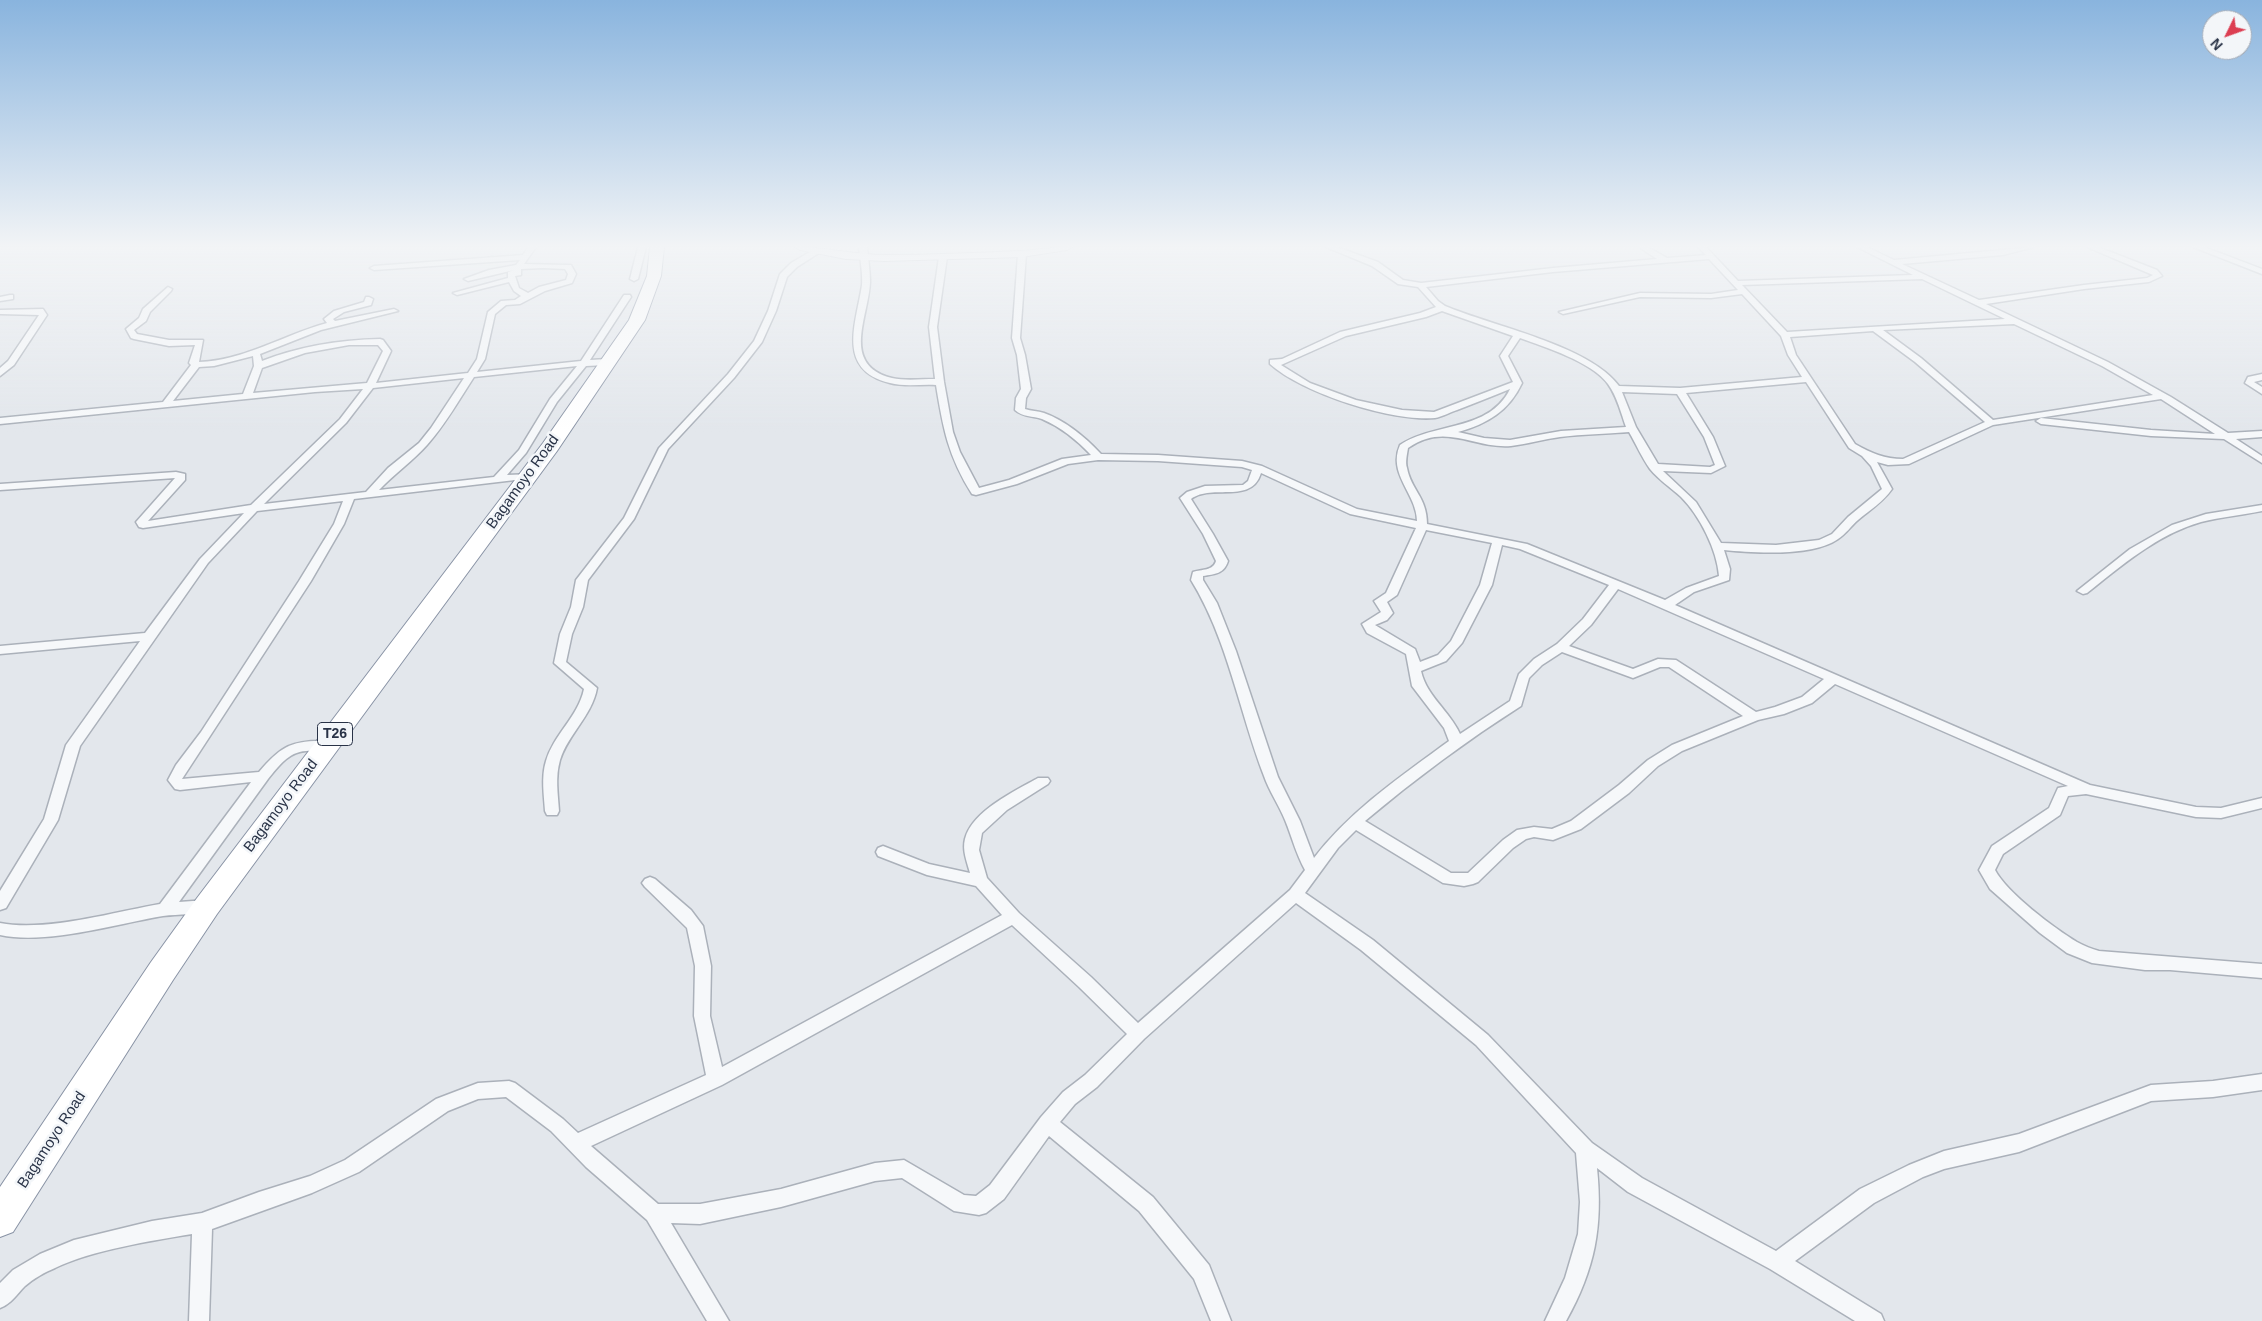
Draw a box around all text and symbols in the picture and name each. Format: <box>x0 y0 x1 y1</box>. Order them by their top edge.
north arrow <box>2202 10 2252 60</box>
text: N <box>2207 35 2226 53</box>
street label: Bagamoyo Road <box>483 432 563 532</box>
road number: T26 <box>318 722 352 746</box>
street label: Bagamoyo Road <box>240 756 322 856</box>
street label: Bagamoyo Road <box>14 1088 90 1192</box>

